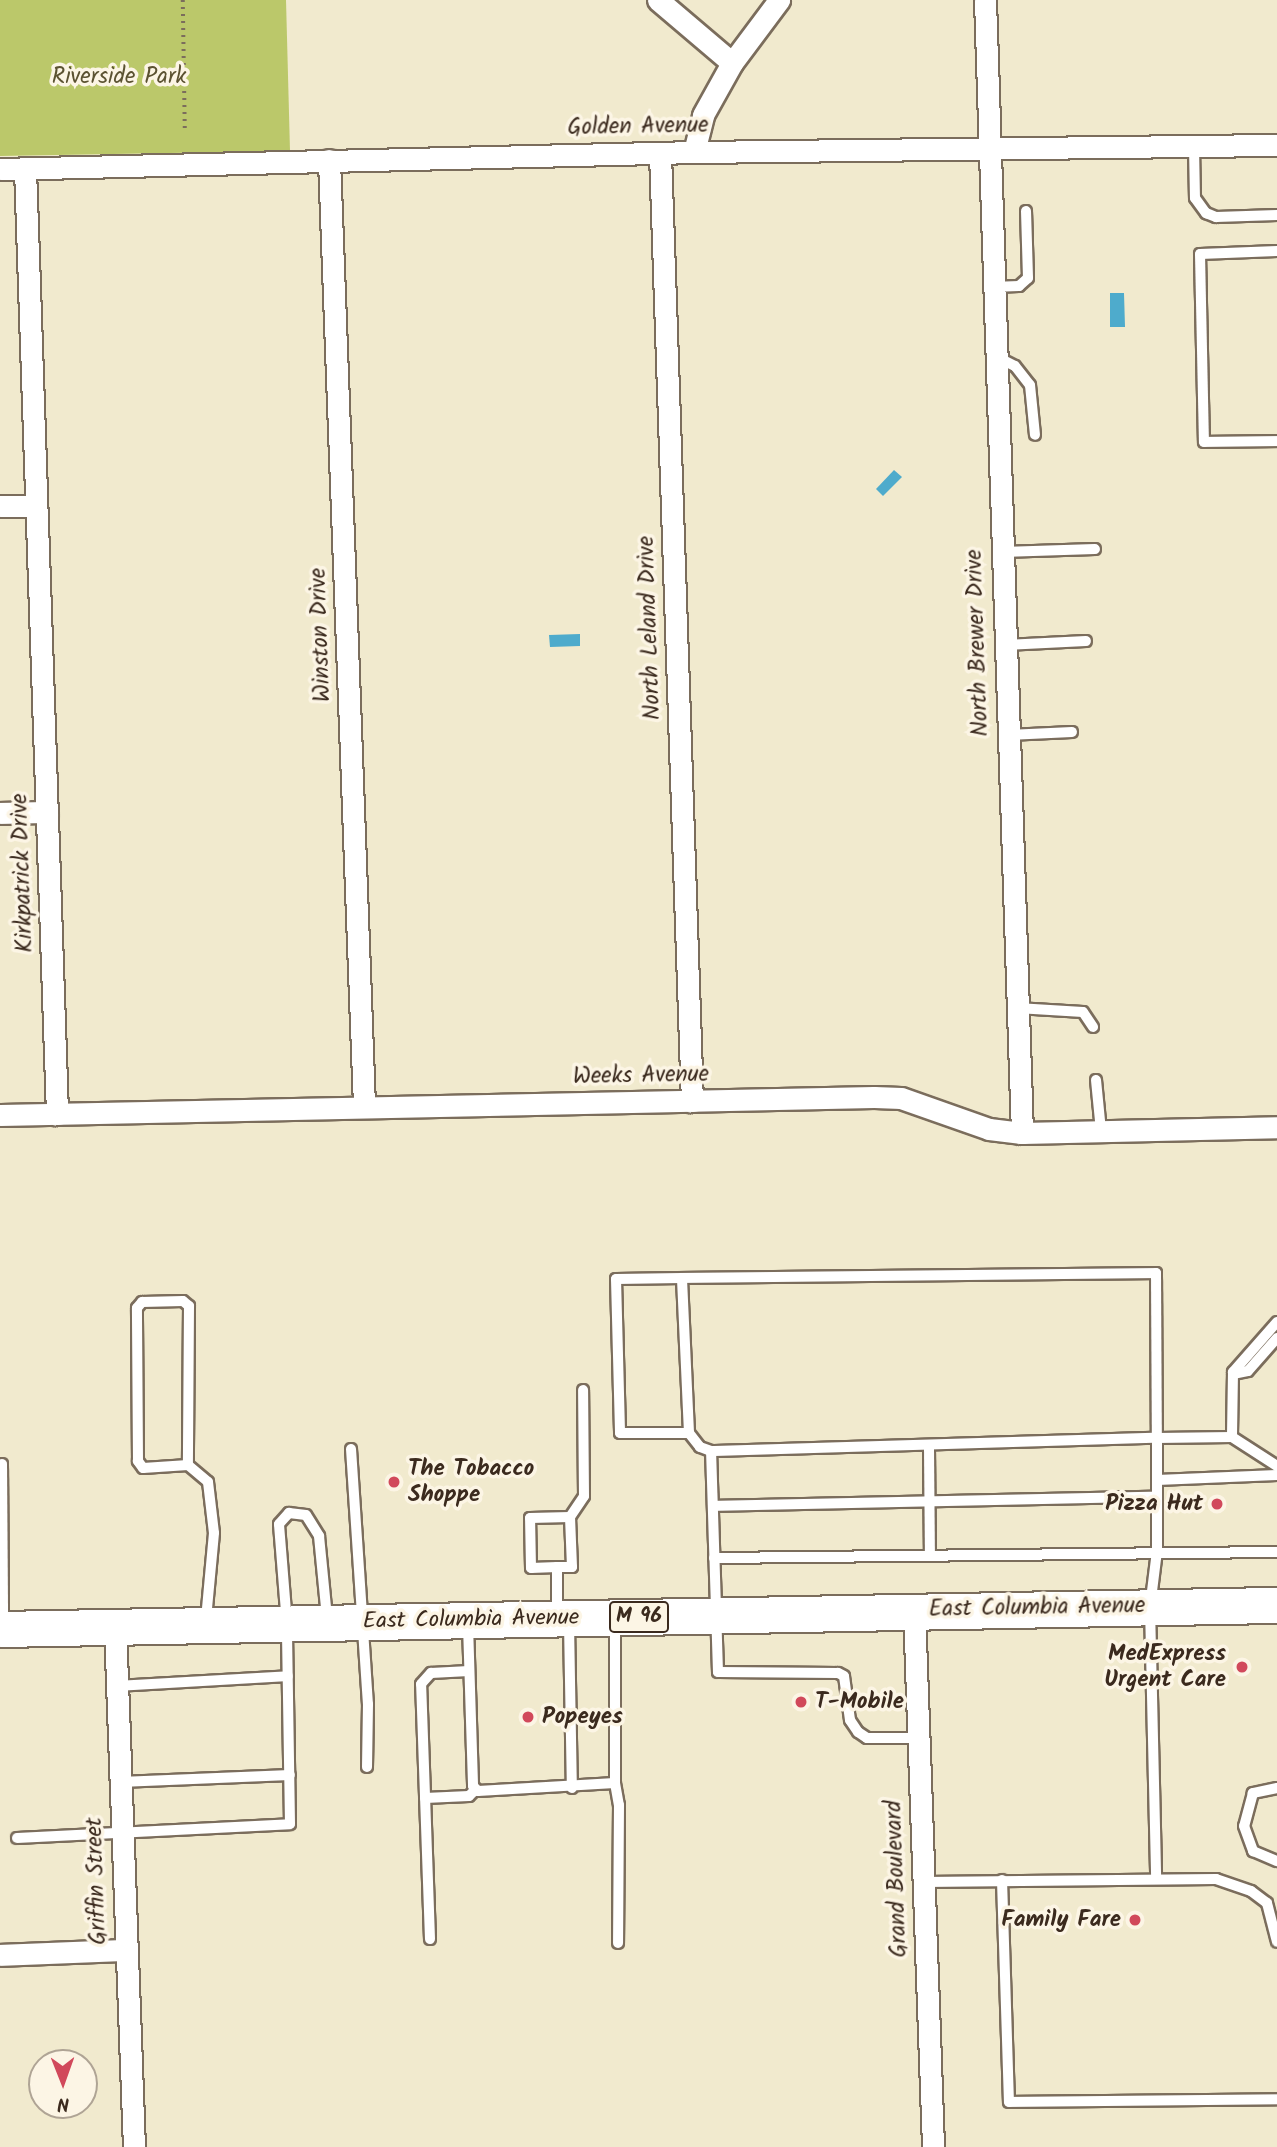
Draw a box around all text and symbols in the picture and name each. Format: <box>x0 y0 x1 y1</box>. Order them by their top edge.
park label: Riverside Park <box>52 63 186 91</box>
street label: Golden Avenue <box>567 112 709 142</box>
street label: North Leland Drive <box>633 535 667 721</box>
street label: North Brewer Drive <box>961 549 995 737</box>
street label: Winston Drive <box>305 567 337 703</box>
street label: Kirkpatrick Drive <box>6 793 40 953</box>
street label: Weeks Avenue <box>573 1061 709 1091</box>
place label: The Tobacco Shoppe <box>408 1455 534 1509</box>
marker: The Tobacco Shoppe <box>386 1474 402 1490</box>
place label: Pizza Hut <box>1105 1490 1203 1518</box>
marker: Pizza Hut <box>1209 1496 1225 1512</box>
street label: East Columbia Avenue <box>928 1592 1146 1624</box>
road number: M 96 <box>608 1600 670 1634</box>
street label: East Columbia Avenue <box>362 1604 580 1636</box>
place label: MedExpress Urgent Care <box>1104 1640 1226 1694</box>
marker: MedExpress Urgent Care <box>1232 1657 1252 1677</box>
place label: T-Mobile <box>815 1688 904 1716</box>
marker: T-Mobile <box>793 1694 809 1710</box>
place label: Popeyes <box>542 1703 623 1731</box>
marker: Popeyes <box>520 1709 536 1725</box>
street label: Grand Boulevard <box>880 1800 914 1958</box>
street label: Griffin Street <box>81 1817 113 1945</box>
place label: Family Fare <box>1001 1906 1121 1934</box>
marker: Family Fare <box>1127 1912 1143 1928</box>
north arrow <box>28 2049 98 2119</box>
text: N <box>57 2088 70 2118</box>

